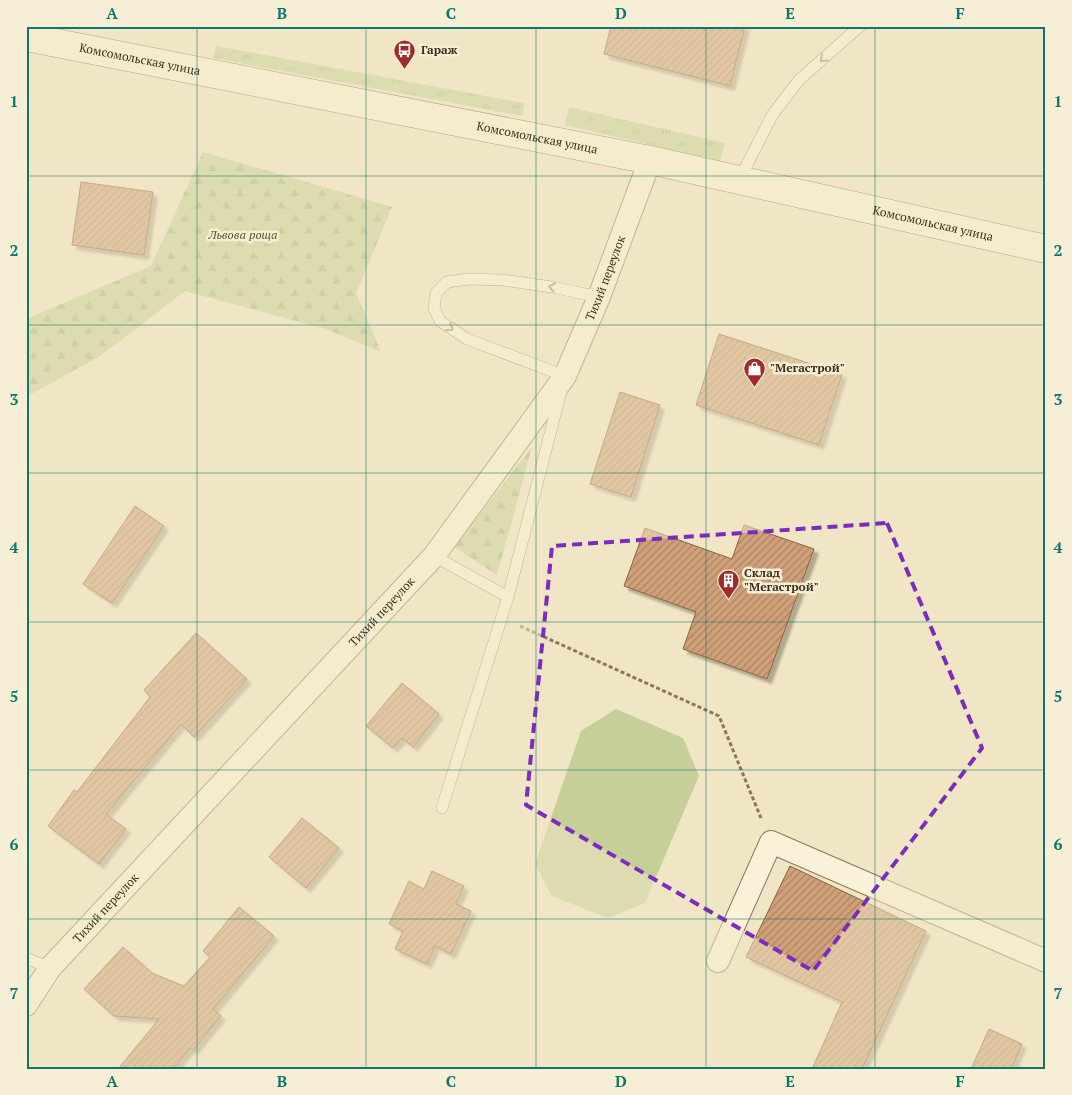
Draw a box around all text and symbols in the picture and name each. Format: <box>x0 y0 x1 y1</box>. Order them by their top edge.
text: A <box>106 2 118 24</box>
text: B <box>277 2 287 24</box>
text: C <box>446 2 456 24</box>
text: D <box>615 2 627 24</box>
text: E <box>785 2 795 24</box>
text: F <box>955 2 965 24</box>
bus stop icon: Гараж <box>393 38 417 69</box>
street label: Комсомольская улица <box>78 40 202 78</box>
place label: Гараж <box>421 42 458 57</box>
one-way arrow <box>820 53 829 62</box>
text: 1 <box>9 90 19 112</box>
text: 1 <box>1053 90 1063 112</box>
street label: Комсомольская улица <box>475 118 599 157</box>
street label: Комсомольская улица <box>871 202 995 244</box>
park label: Львова роща <box>208 227 277 242</box>
street label: Тихий переулок <box>582 233 628 323</box>
text: 2 <box>9 239 19 261</box>
text: 2 <box>1053 239 1063 261</box>
one-way arrow <box>547 283 556 293</box>
one-way arrow <box>445 321 454 331</box>
shop icon: "Мегастрой" <box>742 356 766 387</box>
place label: "Мегастрой" <box>770 360 845 375</box>
text: 3 <box>9 388 19 410</box>
text: 3 <box>1053 388 1063 410</box>
text: 4 <box>9 536 19 558</box>
text: 4 <box>1053 536 1063 558</box>
place label: Склад "Мегастрой" <box>744 565 819 594</box>
building icon: Склад "Мегастрой" <box>716 568 740 599</box>
street label: Тихий переулок <box>346 573 418 649</box>
text: 5 <box>9 685 19 707</box>
text: 5 <box>1053 685 1063 707</box>
text: 6 <box>9 833 19 855</box>
text: 6 <box>1053 833 1063 855</box>
street label: Тихий переулок <box>69 869 142 946</box>
text: 7 <box>9 982 19 1004</box>
text: 7 <box>1053 982 1063 1004</box>
text: A <box>106 1070 118 1092</box>
text: B <box>277 1070 287 1092</box>
text: C <box>446 1070 456 1092</box>
text: D <box>615 1070 627 1092</box>
text: E <box>785 1070 795 1092</box>
text: F <box>955 1070 965 1092</box>

